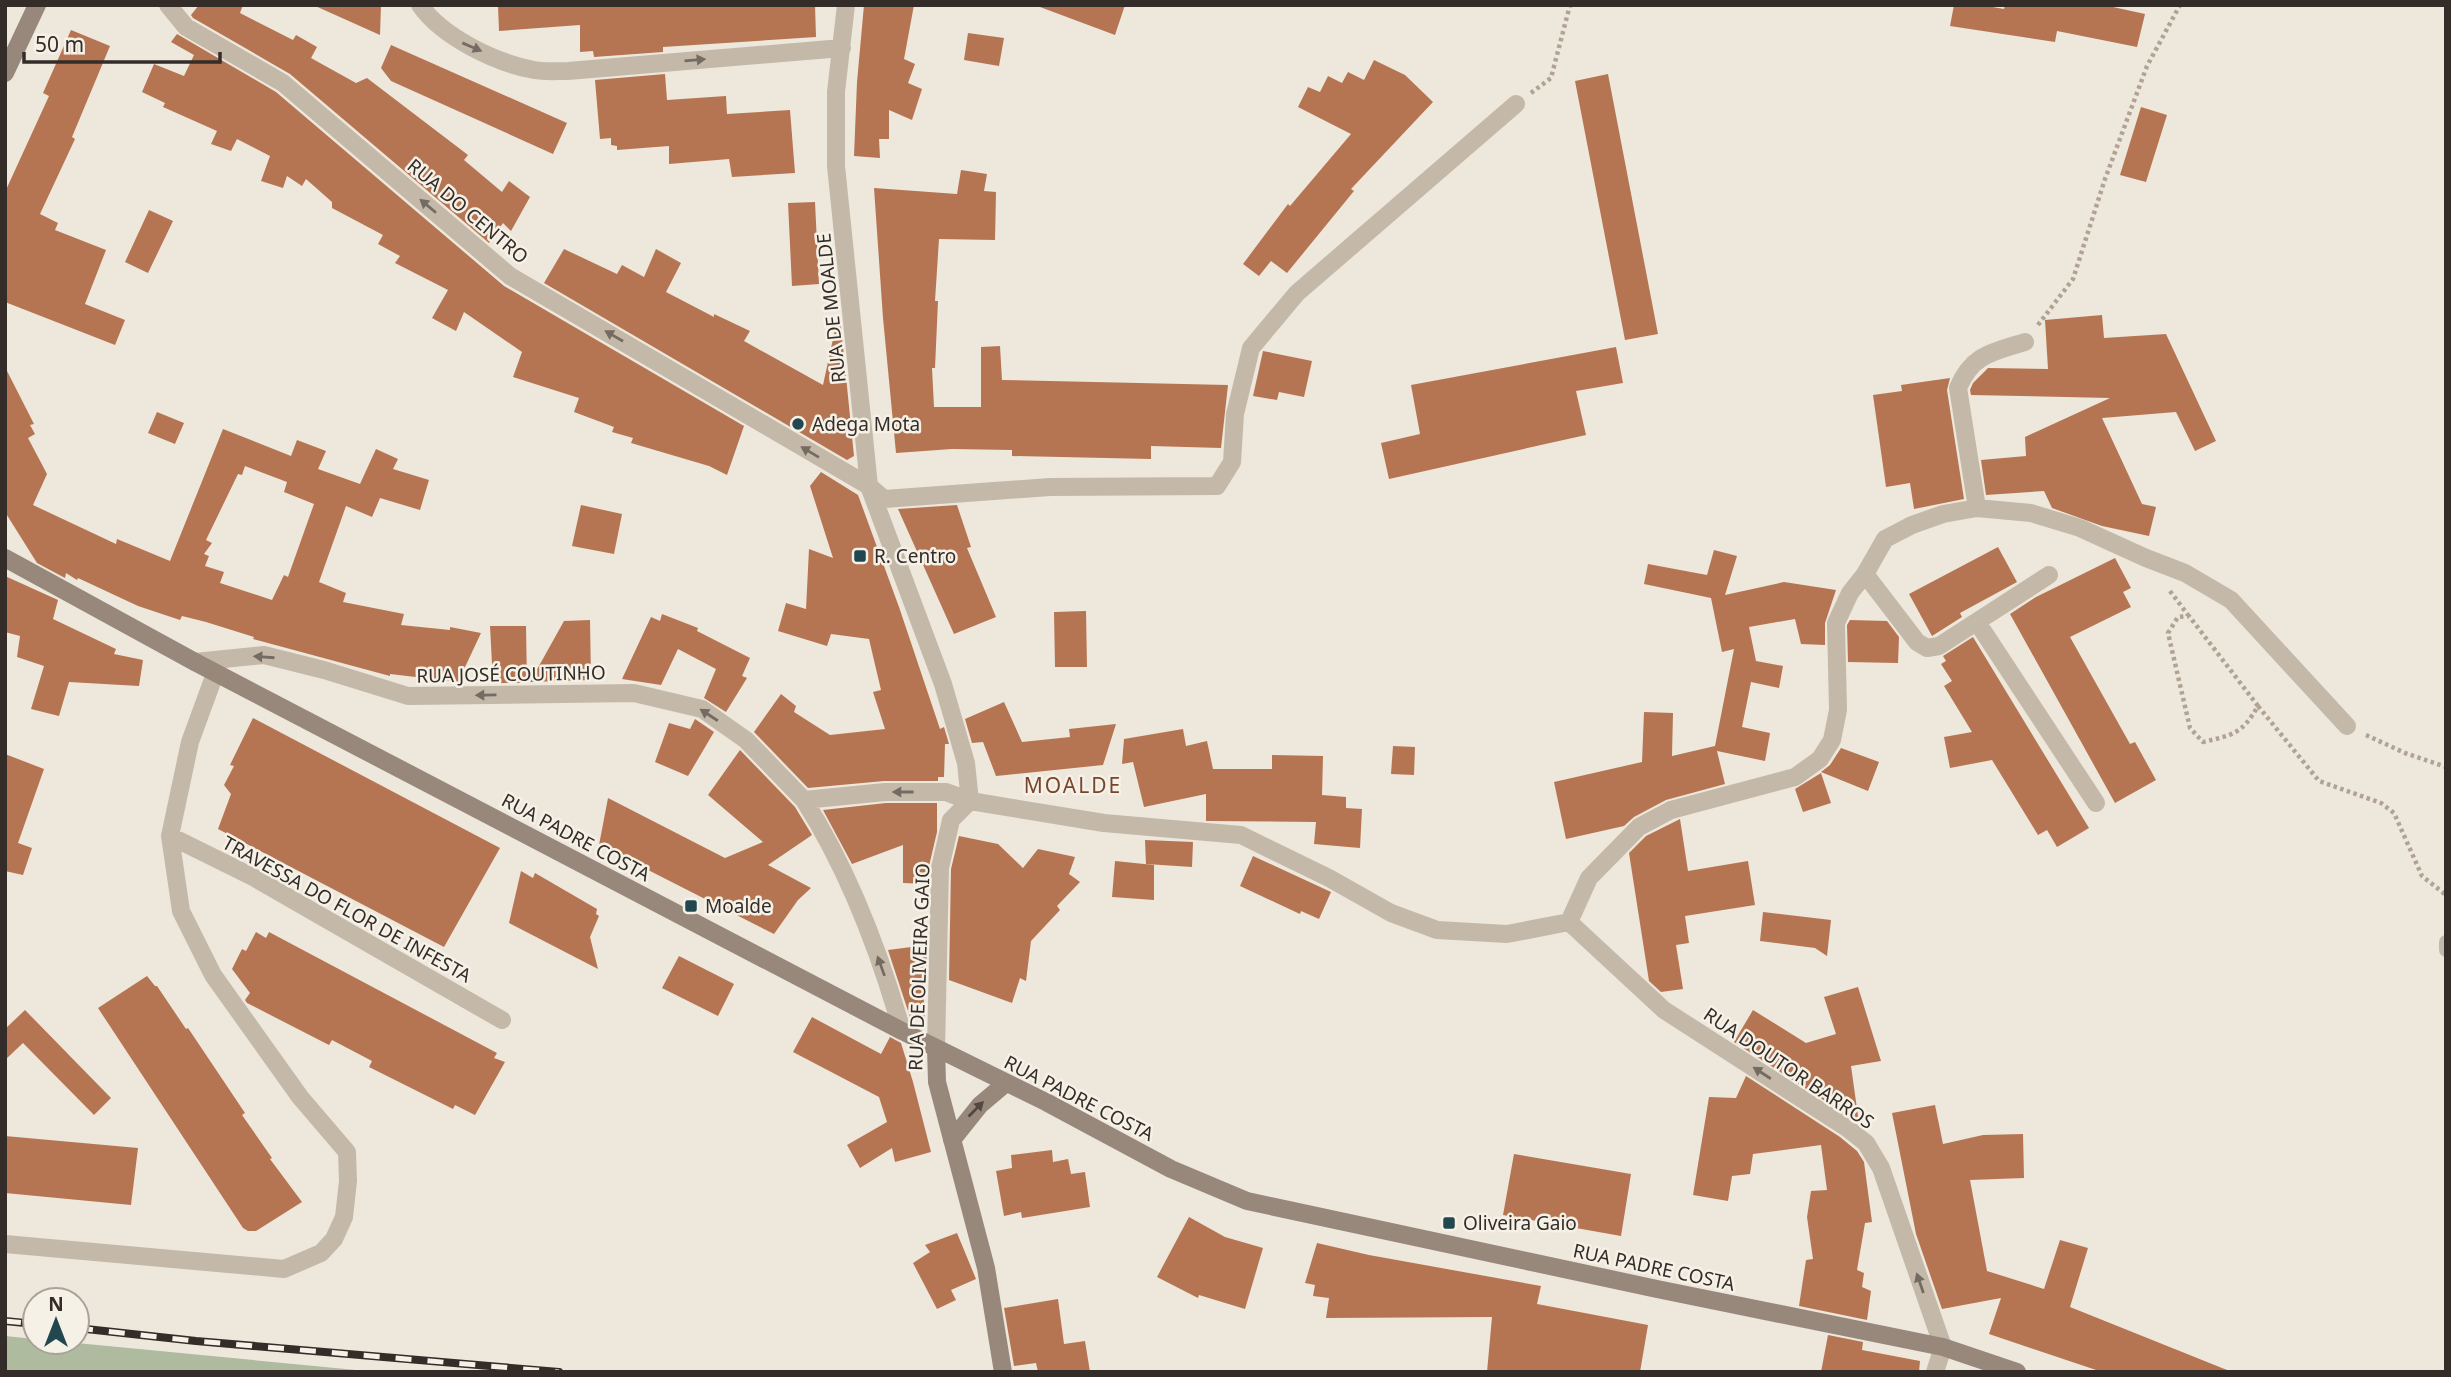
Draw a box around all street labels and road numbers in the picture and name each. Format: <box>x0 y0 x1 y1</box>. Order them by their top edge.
street label: RUA DO CENTRO <box>402 153 534 269</box>
street label: RUA DE MOALDE <box>810 232 852 384</box>
street label: RUA JOSÉ COUTINHO <box>416 659 606 689</box>
street label: RUA PADRE COSTA <box>497 787 656 888</box>
street label: TRAVESSA DO FLOR DE INFESTA <box>218 830 477 989</box>
street label: RUA DE OLIVEIRA GAIO <box>902 863 936 1071</box>
street label: RUA DOUTOR BARROS <box>1699 1001 1879 1135</box>
street label: RUA PADRE COSTA <box>1000 1049 1159 1147</box>
street label: RUA PADRE COSTA <box>1571 1237 1738 1297</box>

